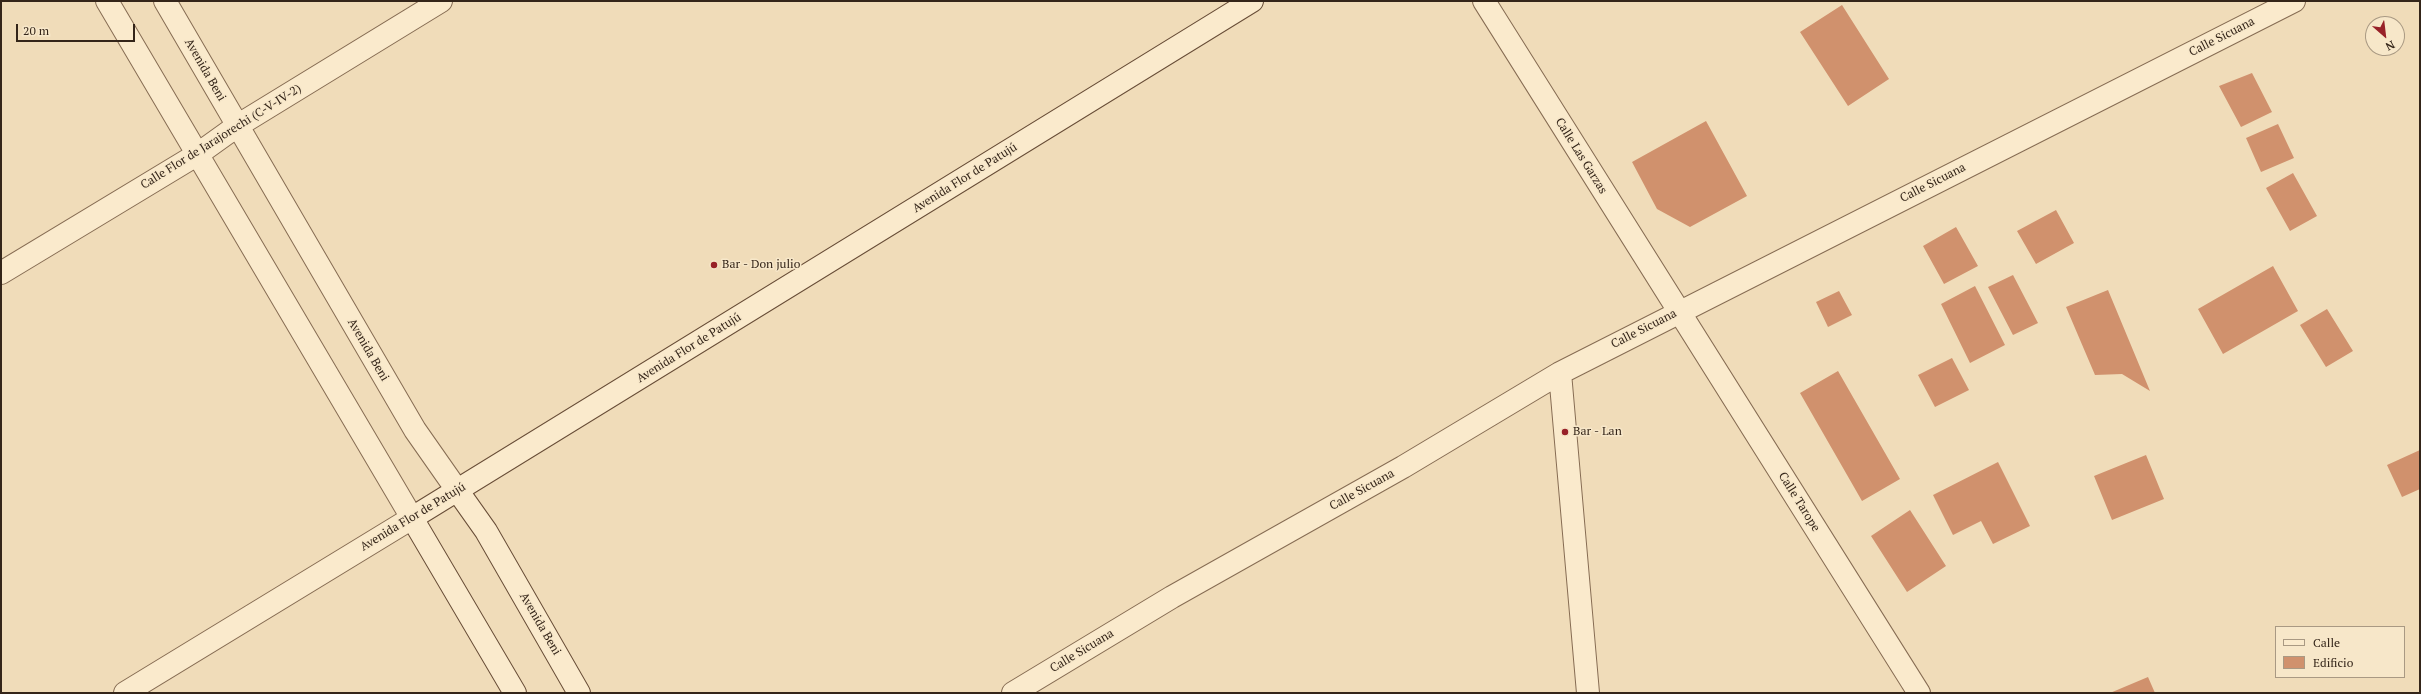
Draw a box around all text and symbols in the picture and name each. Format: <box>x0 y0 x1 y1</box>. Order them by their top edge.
street label: Calle Sicuana <box>2187 14 2257 60</box>
scale bar <box>18 16 137 42</box>
north arrow <box>2365 16 2405 56</box>
text: 20 m <box>23 23 49 38</box>
street label: Avenida Beni <box>181 36 229 104</box>
text: N <box>2383 38 2397 54</box>
street label: Calle Flor de Jarajorechi (C-V-IV-2) <box>138 81 304 193</box>
street label: Calle Las Garzas <box>1552 115 1610 197</box>
street label: Avenida Flor de Patujú <box>910 140 1020 216</box>
street label: Calle Sicuana <box>1898 160 1968 206</box>
place label: Bar - Don julio <box>722 258 800 272</box>
marker: Bar - Don julio <box>709 260 719 270</box>
street label: Calle Sicuana <box>1609 306 1679 352</box>
street label: Avenida Flor de Patujú <box>634 310 744 386</box>
street label: Avenida Beni <box>344 316 392 384</box>
place label: Bar - Lan <box>1573 425 1622 439</box>
marker: Bar - Lan <box>1560 427 1570 437</box>
street label: Calle Sicuana <box>1327 466 1397 514</box>
street label: Calle Tarope <box>1775 470 1823 534</box>
street label: Avenida Flor de Patujú <box>358 480 468 554</box>
street label: Avenida Beni <box>516 590 564 658</box>
street label: Calle Sicuana <box>1048 626 1116 676</box>
legend <box>2275 626 2405 678</box>
text: Calle <box>2313 635 2340 650</box>
text: Edificio <box>2313 655 2353 670</box>

